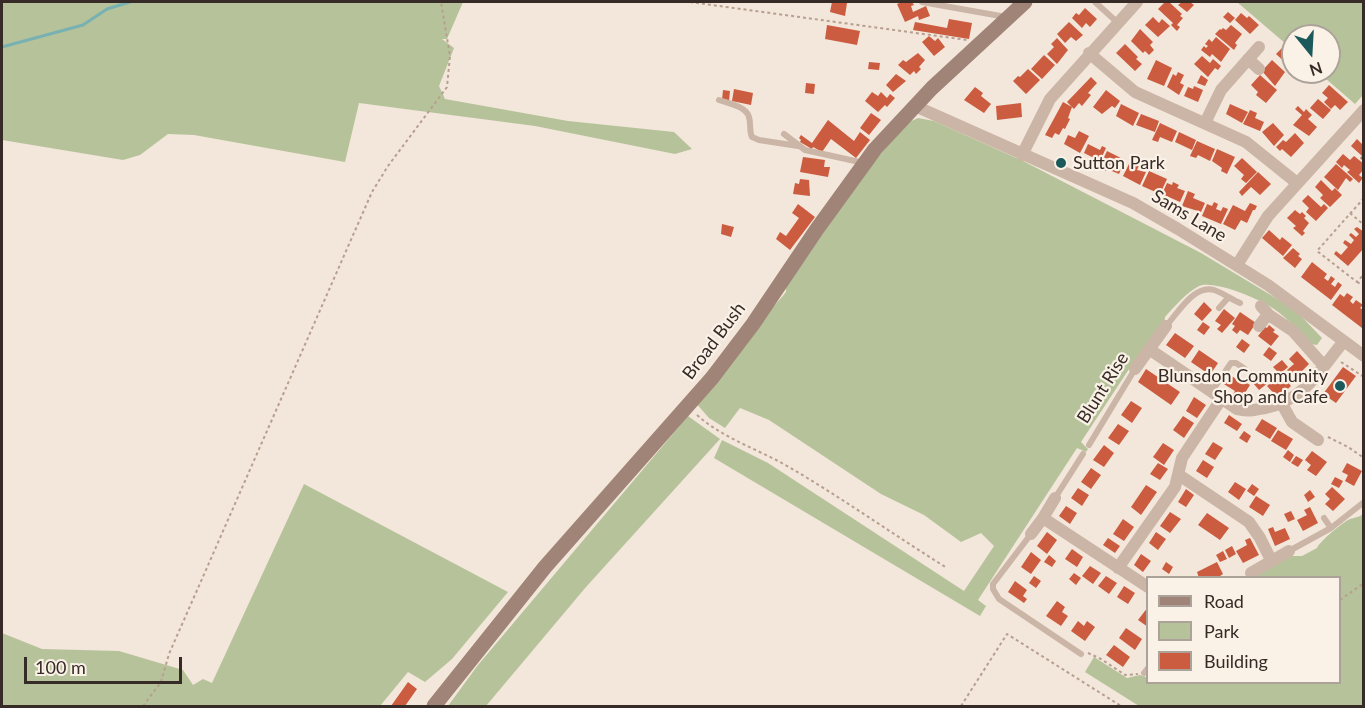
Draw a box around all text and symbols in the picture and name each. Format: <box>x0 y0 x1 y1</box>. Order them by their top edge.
north arrow <box>1281 24 1341 84</box>
text: N <box>1307 59 1325 81</box>
place label: Sutton Park <box>1073 152 1165 174</box>
marker: Sutton Park <box>1054 156 1068 170</box>
street label: Sams Lane <box>1148 185 1230 247</box>
street label: Broad Bush <box>678 298 750 384</box>
street label: Blunt Rise <box>1073 349 1133 427</box>
place label: Blunsdon Community Shop and Cafe <box>1158 365 1328 407</box>
marker: Blunsdon Community Shop and Cafe <box>1333 379 1347 393</box>
legend <box>1146 576 1341 684</box>
text: Road <box>1204 590 1244 612</box>
text: Park <box>1204 620 1239 642</box>
scale bar <box>27 645 184 683</box>
text: Building <box>1204 650 1268 672</box>
text: 100 m <box>35 656 86 678</box>

